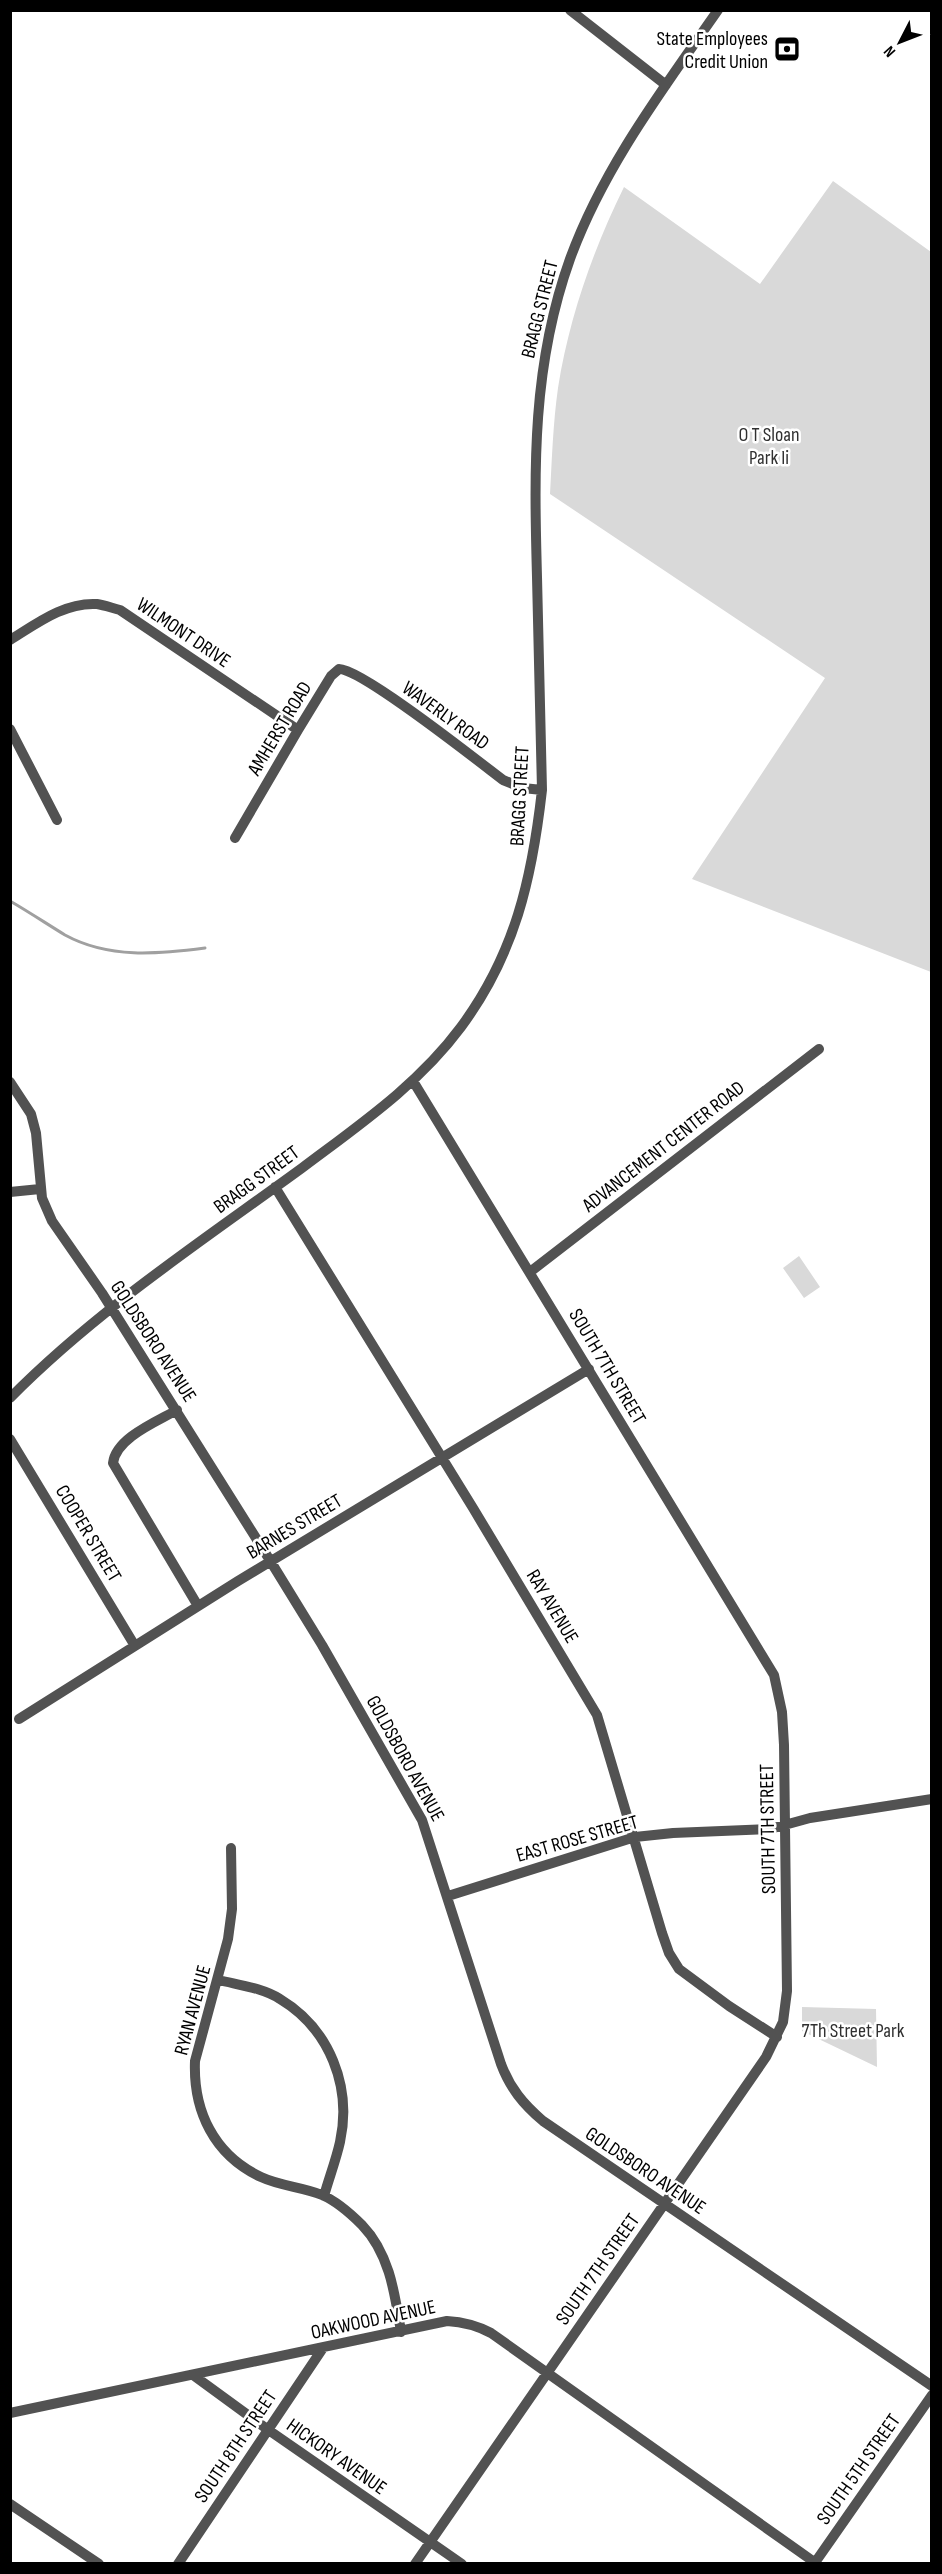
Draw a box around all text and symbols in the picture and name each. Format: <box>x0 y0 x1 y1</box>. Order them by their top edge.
north arrow <box>870 12 930 72</box>
place label: State Employees Credit Union <box>657 27 768 74</box>
bank icon: State Employees Credit Union <box>772 34 802 64</box>
text: N <box>880 42 900 61</box>
street label: BRAGG STREET <box>516 258 564 361</box>
park label: O T Sloan Park Ii <box>738 423 800 470</box>
street label: WILMONT DRIVE <box>132 593 235 673</box>
street label: WAVERLY ROAD <box>397 676 494 755</box>
street label: AMHERST ROAD <box>242 677 317 781</box>
street label: BRAGG STREET <box>505 746 535 847</box>
street label: ADVANCEMENT CENTER ROAD <box>577 1076 749 1218</box>
street label: BRAGG STREET <box>209 1141 304 1219</box>
street label: GOLDSBORO AVENUE <box>105 1276 201 1407</box>
street label: SOUTH 7TH STREET <box>563 1305 651 1428</box>
street label: COOPER STREET <box>50 1481 126 1586</box>
street label: BARNES STREET <box>242 1489 347 1565</box>
street label: RAY AVENUE <box>521 1565 584 1648</box>
street label: GOLDSBORO AVENUE <box>361 1691 450 1826</box>
street label: SOUTH 7TH STREET <box>755 1764 781 1894</box>
street label: EAST ROSE STREET <box>514 1810 641 1868</box>
street label: RYAN AVENUE <box>169 1963 216 2058</box>
park label: 7Th Street Park <box>802 2019 905 2043</box>
street label: GOLDSBORO AVENUE <box>581 2122 710 2220</box>
street label: SOUTH 7TH STREET <box>551 2209 645 2330</box>
street label: OAKWOOD AVENUE <box>309 2295 438 2345</box>
street label: SOUTH 8TH STREET <box>189 2386 282 2507</box>
street label: SOUTH 5TH STREET <box>812 2410 906 2530</box>
street label: HICKORY AVENUE <box>282 2414 391 2500</box>

